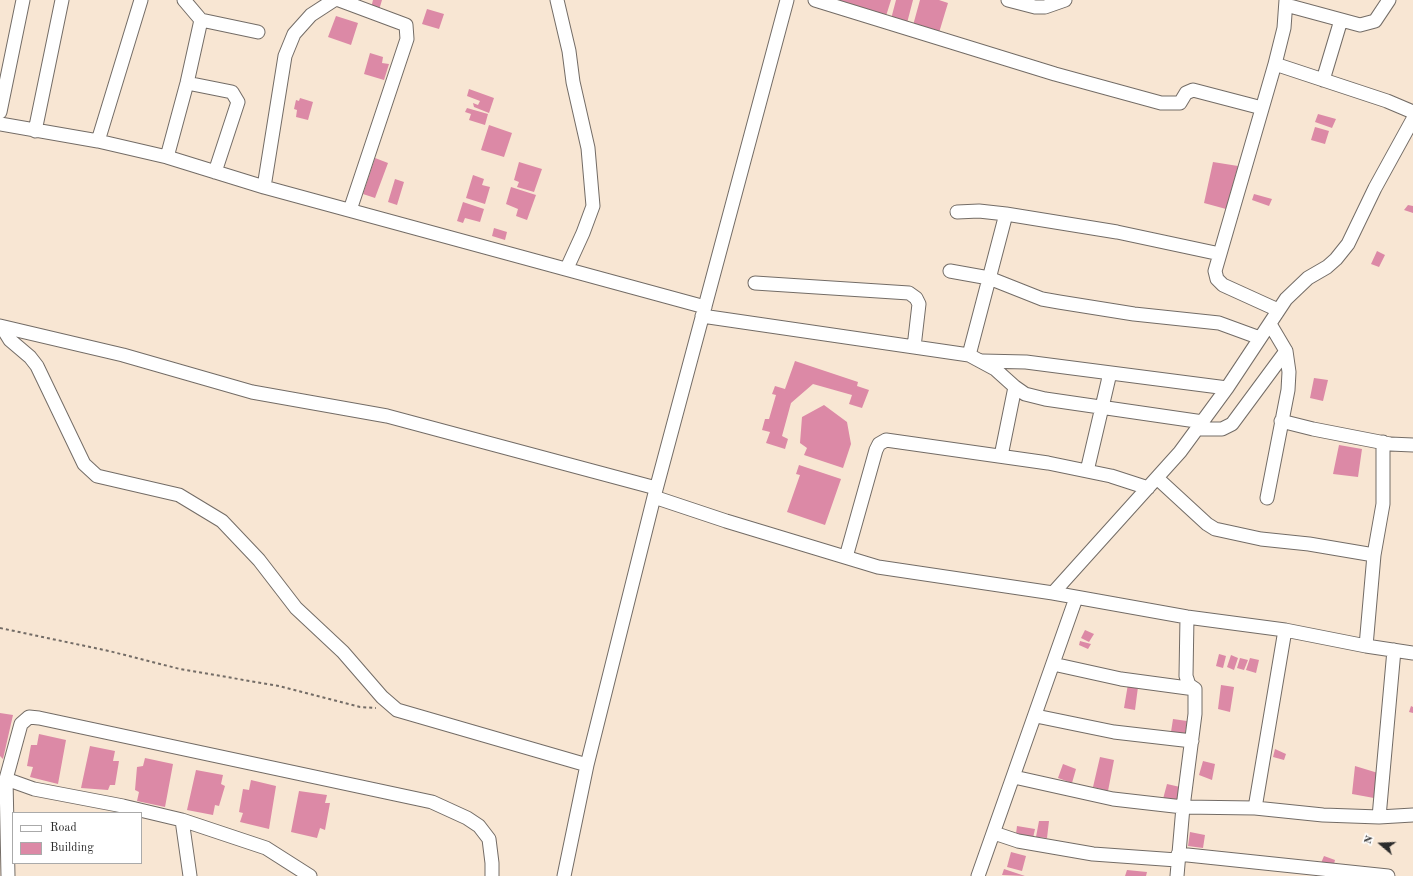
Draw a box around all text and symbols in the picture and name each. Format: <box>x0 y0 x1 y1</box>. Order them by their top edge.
legend <box>12 812 142 864</box>
text: Road <box>50 822 77 834</box>
north arrow <box>1361 824 1401 864</box>
text: N <box>1363 834 1376 846</box>
text: Building <box>50 842 94 854</box>

